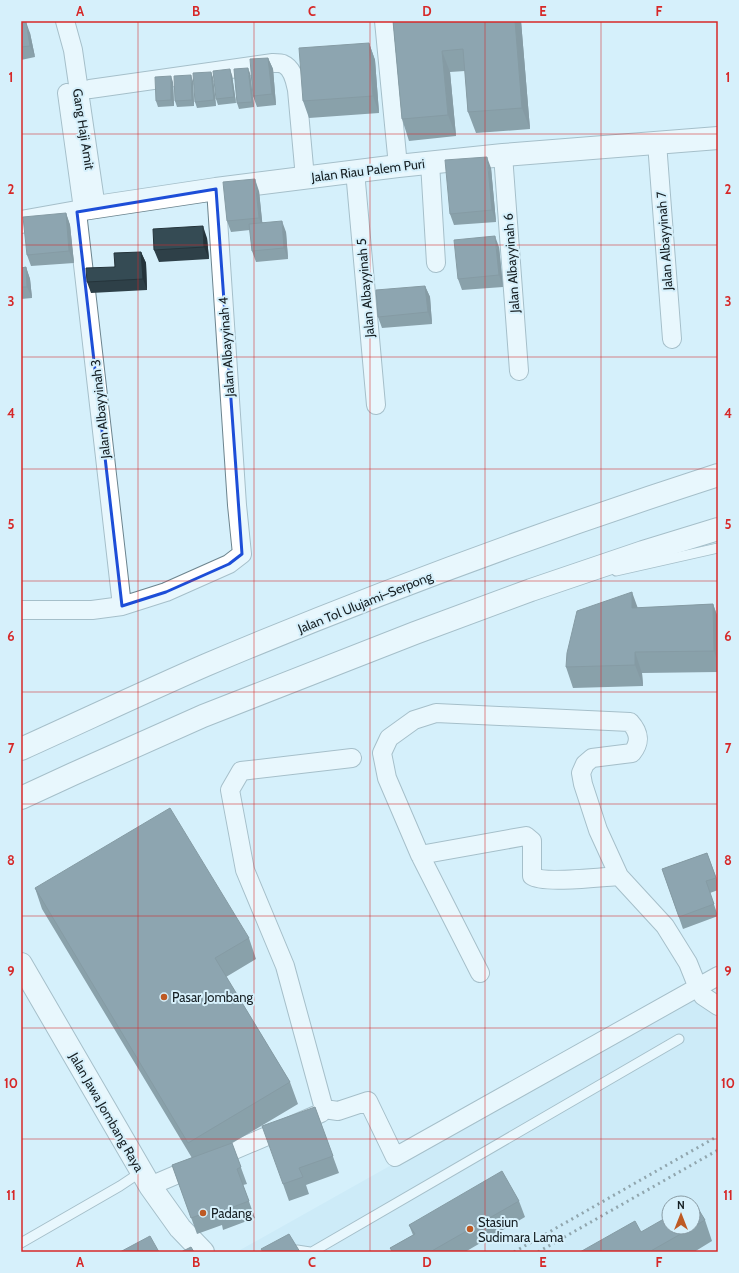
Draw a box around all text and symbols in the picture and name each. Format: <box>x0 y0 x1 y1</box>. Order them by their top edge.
text: A <box>76 3 85 19</box>
text: B <box>192 3 200 19</box>
text: C <box>308 3 316 19</box>
text: D <box>422 3 432 19</box>
text: E <box>539 3 547 19</box>
text: F <box>656 3 663 19</box>
text: 1 <box>9 69 13 85</box>
text: 1 <box>726 69 730 85</box>
street label: Gang Haji Amit <box>69 87 98 171</box>
street label: Jalan Riau Palem Puri <box>309 155 426 185</box>
text: 2 <box>8 181 15 197</box>
text: 2 <box>725 181 732 197</box>
street label: Jalan Albayyinah 7 <box>653 191 676 292</box>
street label: Jalan Albayyinah 6 <box>500 213 523 314</box>
street label: Jalan Albayyinah 5 <box>353 238 377 339</box>
text: 3 <box>7 293 15 309</box>
text: 3 <box>724 293 732 309</box>
street label: Jalan Albayyinah 4 <box>214 296 238 398</box>
street label: Jalan Albayyinah 3 <box>87 359 113 460</box>
text: 4 <box>7 405 15 421</box>
text: 4 <box>724 405 732 421</box>
text: 5 <box>8 516 15 532</box>
text: 5 <box>725 516 732 532</box>
street label: Jalan Tol Ulujami–Serpong <box>294 567 435 638</box>
text: 6 <box>7 628 15 644</box>
text: 6 <box>724 628 732 644</box>
text: 7 <box>8 740 15 756</box>
text: 7 <box>725 740 732 756</box>
text: 8 <box>7 852 15 868</box>
text: 8 <box>724 852 732 868</box>
text: 9 <box>7 963 15 979</box>
text: 9 <box>724 963 732 979</box>
place label: Pasar Jombang <box>172 989 254 1005</box>
marker: Pasar Jombang <box>159 992 169 1002</box>
street label: Jalan Jawa Jombang Raya <box>66 1049 148 1175</box>
text: 10 <box>4 1075 18 1091</box>
text: 10 <box>721 1075 735 1091</box>
text: 11 <box>6 1187 16 1203</box>
text: 11 <box>723 1187 733 1203</box>
north arrow <box>661 1195 701 1235</box>
text: N <box>677 1198 685 1212</box>
place label: Padang <box>211 1205 252 1221</box>
marker: Padang <box>198 1208 208 1218</box>
place label: Stasiun Sudimara Lama <box>478 1214 564 1245</box>
marker: Stasiun Sudimara Lama <box>465 1224 475 1234</box>
text: A <box>76 1254 85 1270</box>
text: B <box>192 1254 200 1270</box>
text: C <box>308 1254 316 1270</box>
text: D <box>422 1254 432 1270</box>
text: E <box>539 1254 547 1270</box>
text: F <box>656 1254 663 1270</box>

